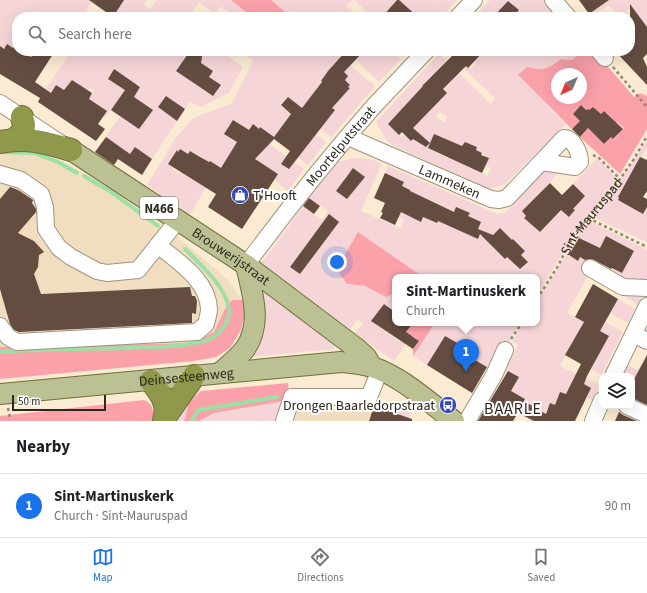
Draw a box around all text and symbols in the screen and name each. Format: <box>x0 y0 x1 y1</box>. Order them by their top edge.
search box <box>12 12 635 56</box>
icon: search <box>26 23 48 45</box>
text: Search here <box>58 24 132 45</box>
north arrow <box>551 68 587 104</box>
street label: Moortelputstraat <box>302 102 381 191</box>
street label: Lammeken <box>415 160 483 204</box>
street label: Sint-Mauruspad <box>556 174 628 259</box>
shop icon: T'Hooft <box>230 185 250 205</box>
place label: T'Hooft <box>253 186 297 206</box>
road number: N466 <box>140 197 178 219</box>
street label: Brouwerijstraat <box>188 223 274 291</box>
your location <box>327 252 347 272</box>
popup <box>392 274 540 326</box>
text: Sint-Martinuskerk <box>406 281 526 302</box>
text: Church <box>406 302 445 320</box>
pin: 1 <box>453 339 479 372</box>
street label: Deinsesteenweg <box>138 363 235 392</box>
map controls <box>599 373 635 409</box>
button: layers <box>599 373 635 409</box>
scale bar <box>12 393 106 412</box>
text: 50 m <box>18 394 40 409</box>
bus stop icon: Drongen Baarledorpstraat <box>438 395 458 415</box>
place label: Drongen Baarledorpstraat <box>283 396 435 416</box>
district label: BAARLE <box>484 398 542 420</box>
text: Nearby <box>16 435 70 459</box>
text: Sint-Martinuskerk <box>54 486 174 507</box>
text: 1 <box>26 497 32 515</box>
text: 90 m <box>605 497 631 515</box>
text: Church · Sint-Mauruspad <box>54 507 188 525</box>
tab: Map <box>92 546 114 585</box>
tab: Directions <box>297 546 344 585</box>
tab: Saved <box>527 546 555 585</box>

